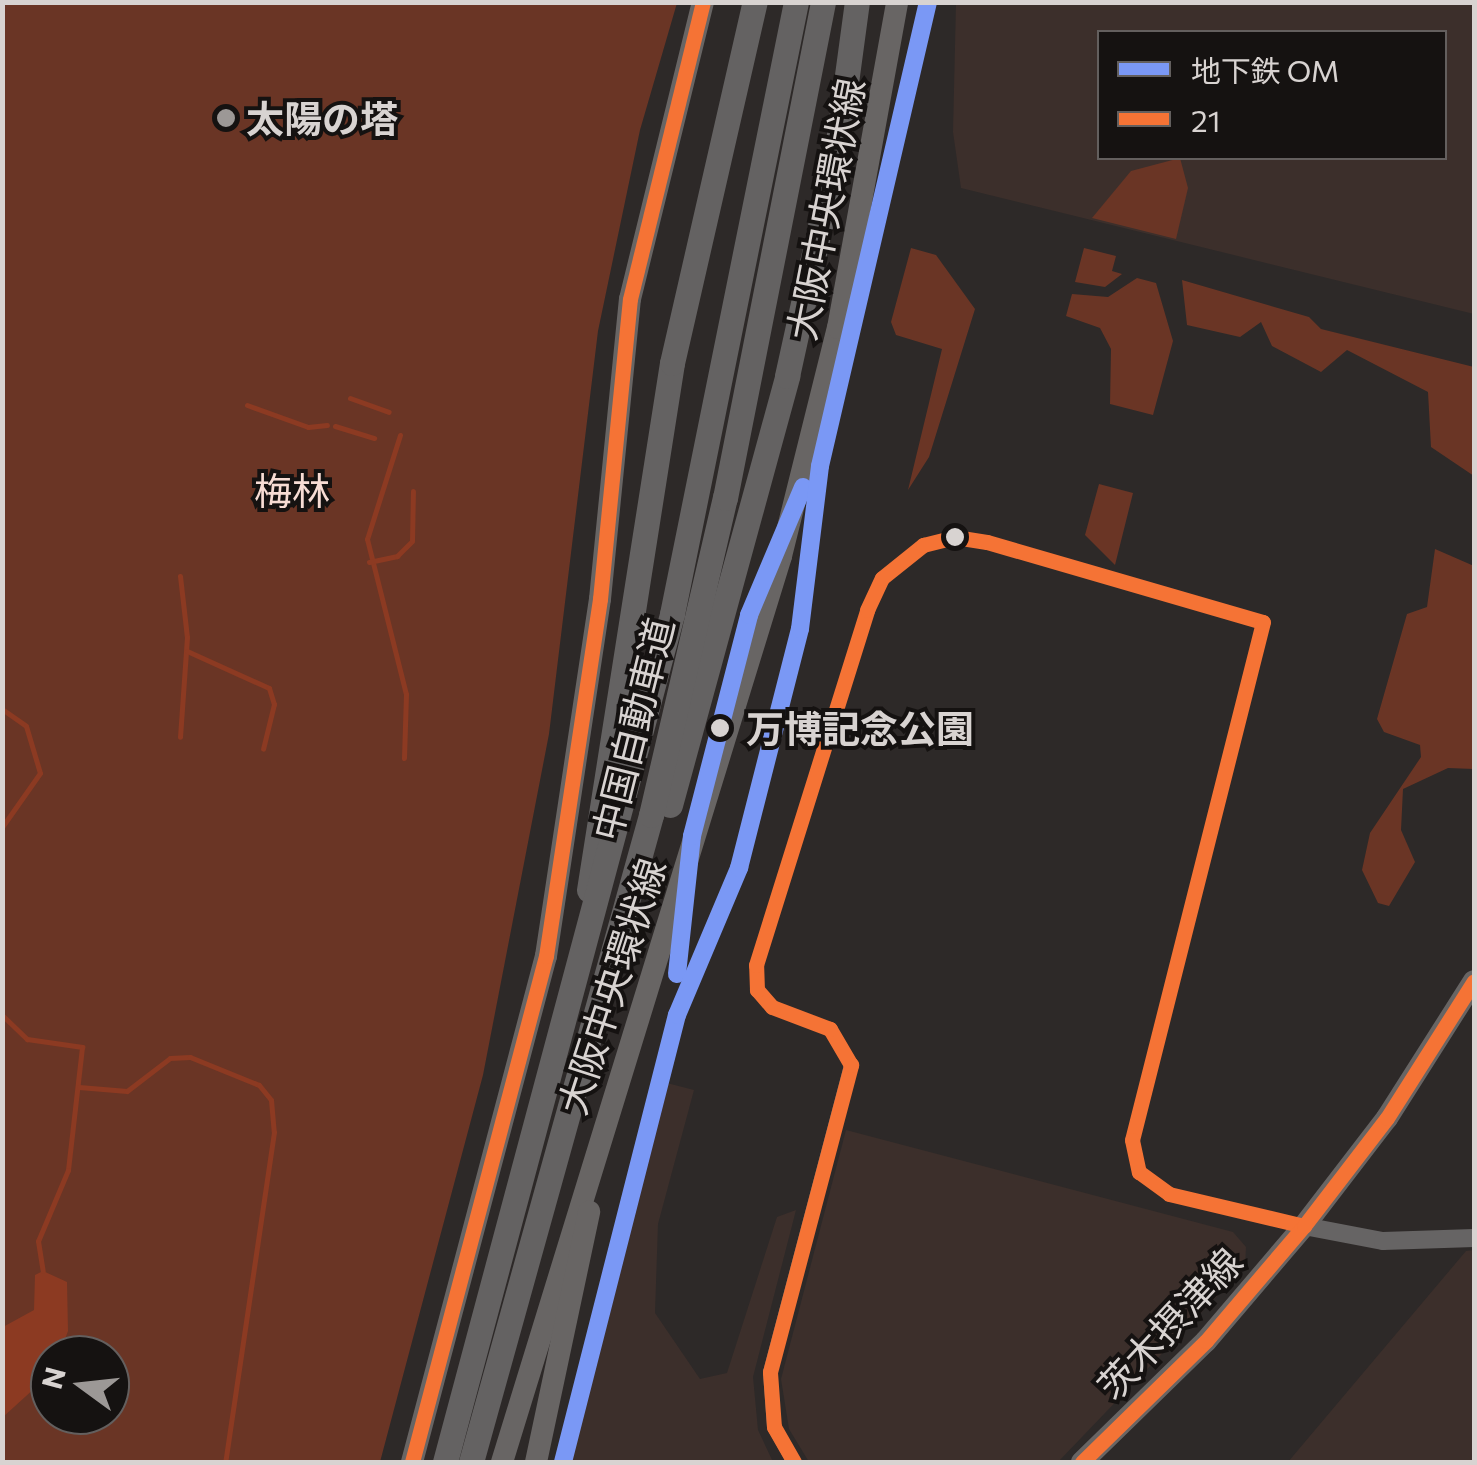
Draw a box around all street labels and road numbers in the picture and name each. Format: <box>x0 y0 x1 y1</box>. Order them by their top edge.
street label: 大阪中央環状線 <box>777 74 873 344</box>
street label: 中国自動車道 <box>582 613 682 845</box>
street label: 大阪中央環状線 <box>548 852 674 1120</box>
street label: 茨木摂津線 <box>1088 1238 1250 1408</box>

